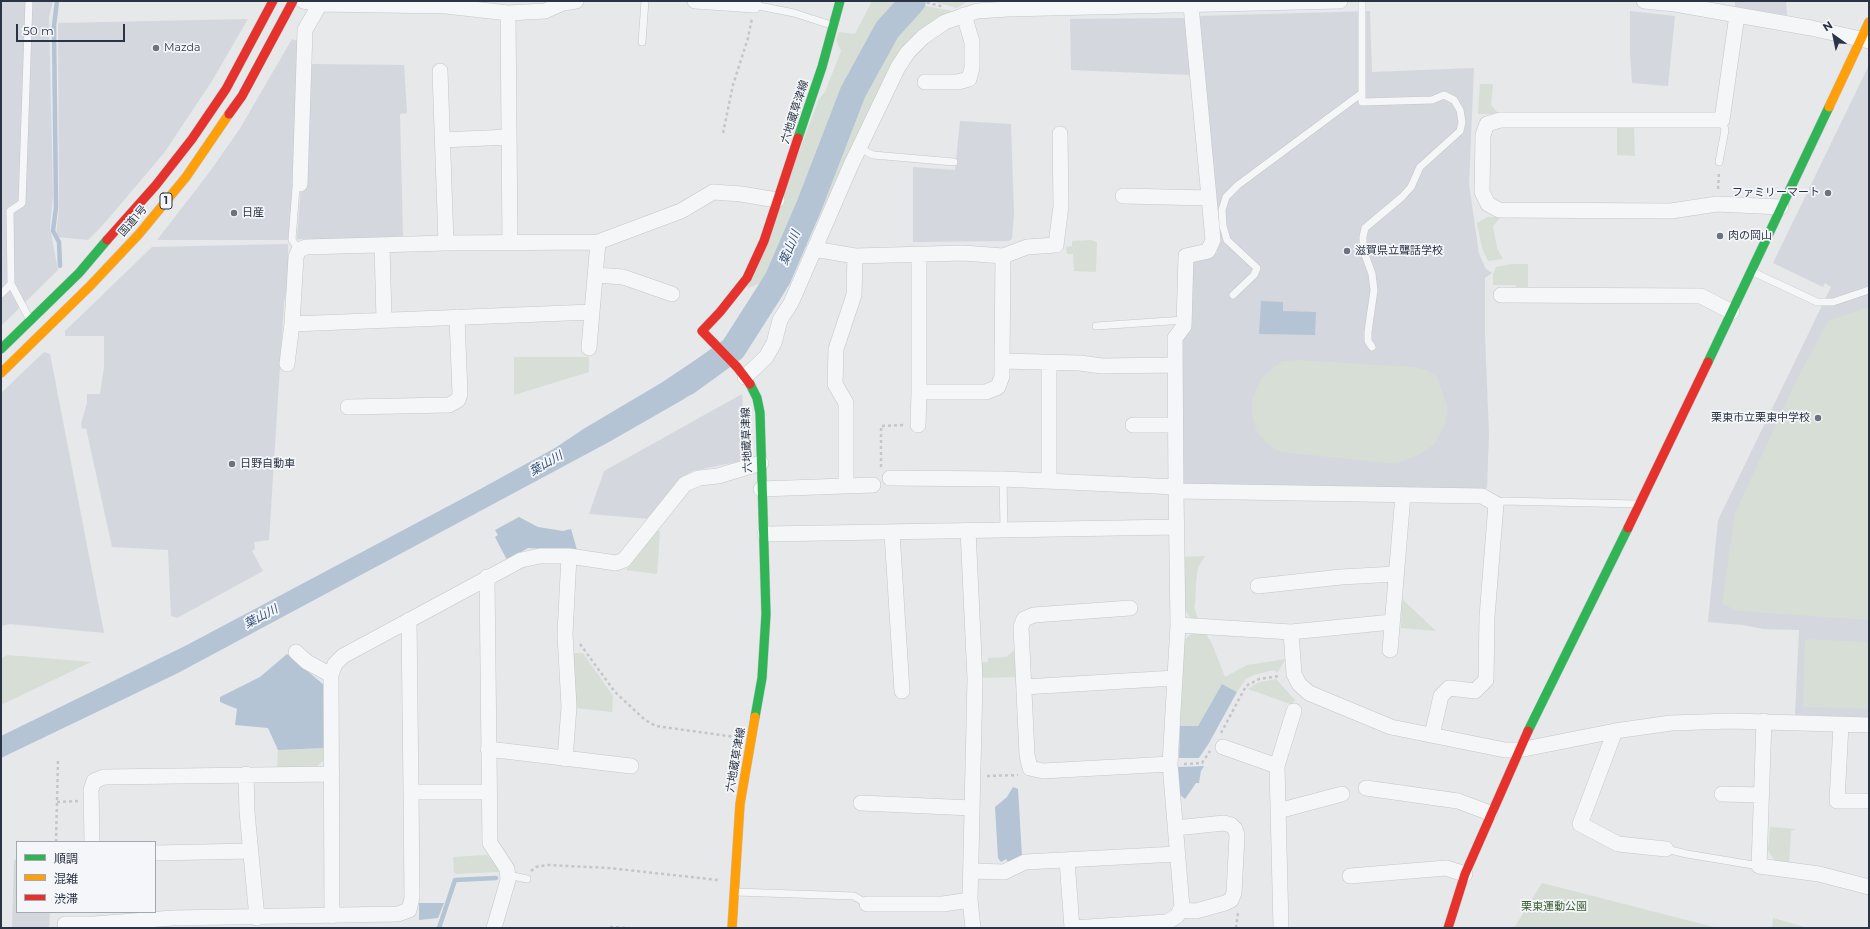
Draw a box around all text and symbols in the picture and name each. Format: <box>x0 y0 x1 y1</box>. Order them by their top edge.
scale bar <box>18 16 127 42</box>
north arrow <box>1814 16 1854 56</box>
text: N <box>1820 18 1835 34</box>
text: 50 m <box>23 23 54 38</box>
place label: Mazda <box>164 41 200 55</box>
marker: Mazda <box>151 43 161 53</box>
street label: 六地蔵草津線 <box>779 79 811 145</box>
place label: ファミリーマート <box>1732 186 1820 200</box>
marker: ファミリーマート <box>1823 188 1833 198</box>
road number: 1 <box>160 193 172 209</box>
street label: 国道1号 <box>116 203 150 239</box>
place label: 日産 <box>242 206 264 220</box>
marker: 日産 <box>229 208 239 218</box>
water label: 葉山川 <box>777 229 803 267</box>
place label: 肉の岡山 <box>1728 229 1772 243</box>
marker: 肉の岡山 <box>1715 231 1725 241</box>
place label: 滋賀県立聾話学校 <box>1355 244 1443 258</box>
marker: 滋賀県立聾話学校 <box>1342 246 1352 256</box>
street label: 六地蔵草津線 <box>739 407 755 473</box>
place label: 栗東市立栗東中学校 <box>1711 411 1810 425</box>
marker: 栗東市立栗東中学校 <box>1813 413 1823 423</box>
water label: 葉山川 <box>527 449 565 479</box>
place label: 日野自動車 <box>240 457 295 471</box>
marker: 日野自動車 <box>227 459 237 469</box>
water label: 葉山川 <box>242 602 280 632</box>
street label: 六地蔵草津線 <box>724 726 748 794</box>
legend <box>16 841 156 913</box>
text: 順調 <box>54 851 78 866</box>
text: 混雑 <box>54 871 78 886</box>
text: 渋滞 <box>54 891 78 906</box>
park label: 栗東運動公園 <box>1521 900 1587 914</box>

